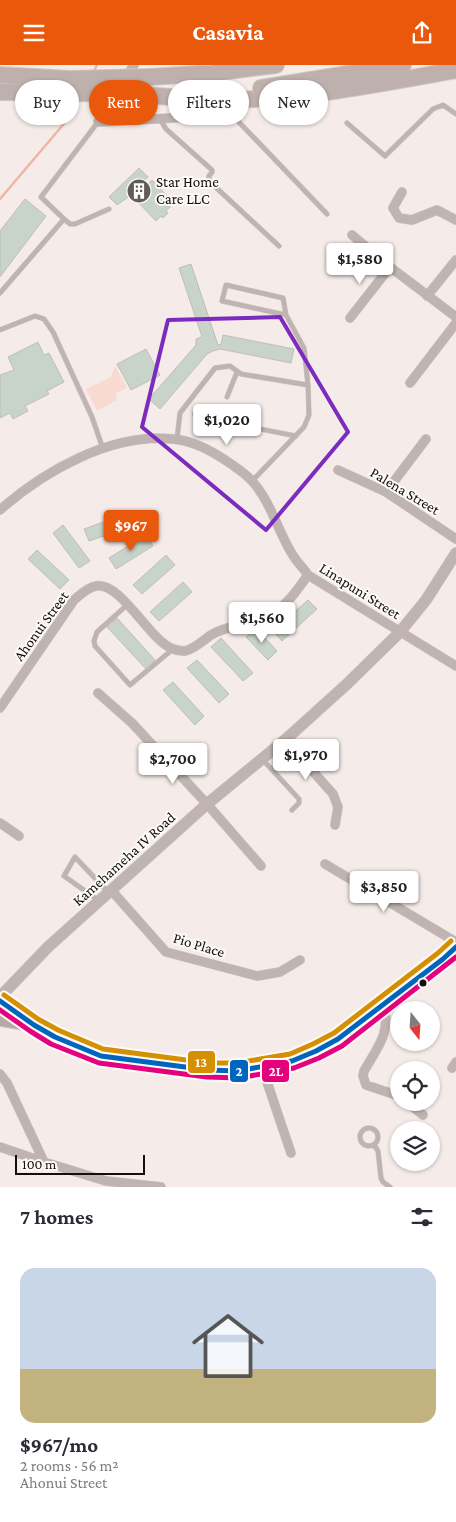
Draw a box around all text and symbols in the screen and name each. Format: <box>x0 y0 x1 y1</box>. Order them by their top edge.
icon: menu <box>20 19 48 47</box>
icon: share <box>408 19 436 47</box>
text: Casavia <box>192 20 264 45</box>
chip: Buy <box>15 80 79 125</box>
chip: Rent <box>89 80 158 125</box>
chip: Filters <box>168 80 249 125</box>
chip: New <box>259 80 328 125</box>
place label: Star Home Care LLC <box>156 174 219 207</box>
building icon: Star Home Care LLC <box>126 178 152 204</box>
pin: $1,580 <box>319 243 401 285</box>
text: $1,580 <box>337 250 383 267</box>
pin: $1,020 <box>186 403 268 446</box>
text: $1,020 <box>204 411 250 428</box>
street label: Palena Street <box>368 464 443 518</box>
pin: $967 <box>101 509 161 552</box>
text: $967 <box>115 517 147 534</box>
street label: Linapuni Street <box>316 560 404 624</box>
street label: Ahonui Street <box>10 587 72 664</box>
pin: $1,560 <box>221 601 303 644</box>
text: $1,560 <box>240 609 284 626</box>
pin: $1,970 <box>265 739 347 781</box>
pin: $2,700 <box>132 743 214 785</box>
text: $1,970 <box>284 746 328 763</box>
text: $2,700 <box>149 750 197 767</box>
street label: Kamehameha IV Road <box>70 809 178 909</box>
pin: $3,850 <box>343 871 425 913</box>
text: $3,850 <box>361 878 407 895</box>
street label: Pio Place <box>171 930 227 960</box>
unlabelled marker <box>418 978 428 988</box>
north arrow <box>390 1001 440 1051</box>
map controls <box>390 1001 440 1171</box>
line badge: 13 <box>187 1050 216 1074</box>
text: 13 <box>195 1054 207 1070</box>
line badge: 2 <box>229 1059 249 1083</box>
line badge: 2L <box>261 1059 290 1083</box>
button: locate <box>390 1061 440 1111</box>
text: 2 <box>235 1063 243 1079</box>
text: 2L <box>269 1063 284 1079</box>
button: layers <box>390 1121 440 1171</box>
scale bar <box>15 1152 145 1175</box>
text: 100 m <box>22 1156 56 1172</box>
icon: filters <box>408 1203 436 1231</box>
text: 7 homes <box>20 1205 93 1229</box>
icon: home <box>183 1301 273 1391</box>
text: $967/mo <box>20 1433 98 1457</box>
text: 2 rooms · 56 m² <box>20 1457 119 1474</box>
text: Ahonui Street <box>20 1474 107 1491</box>

